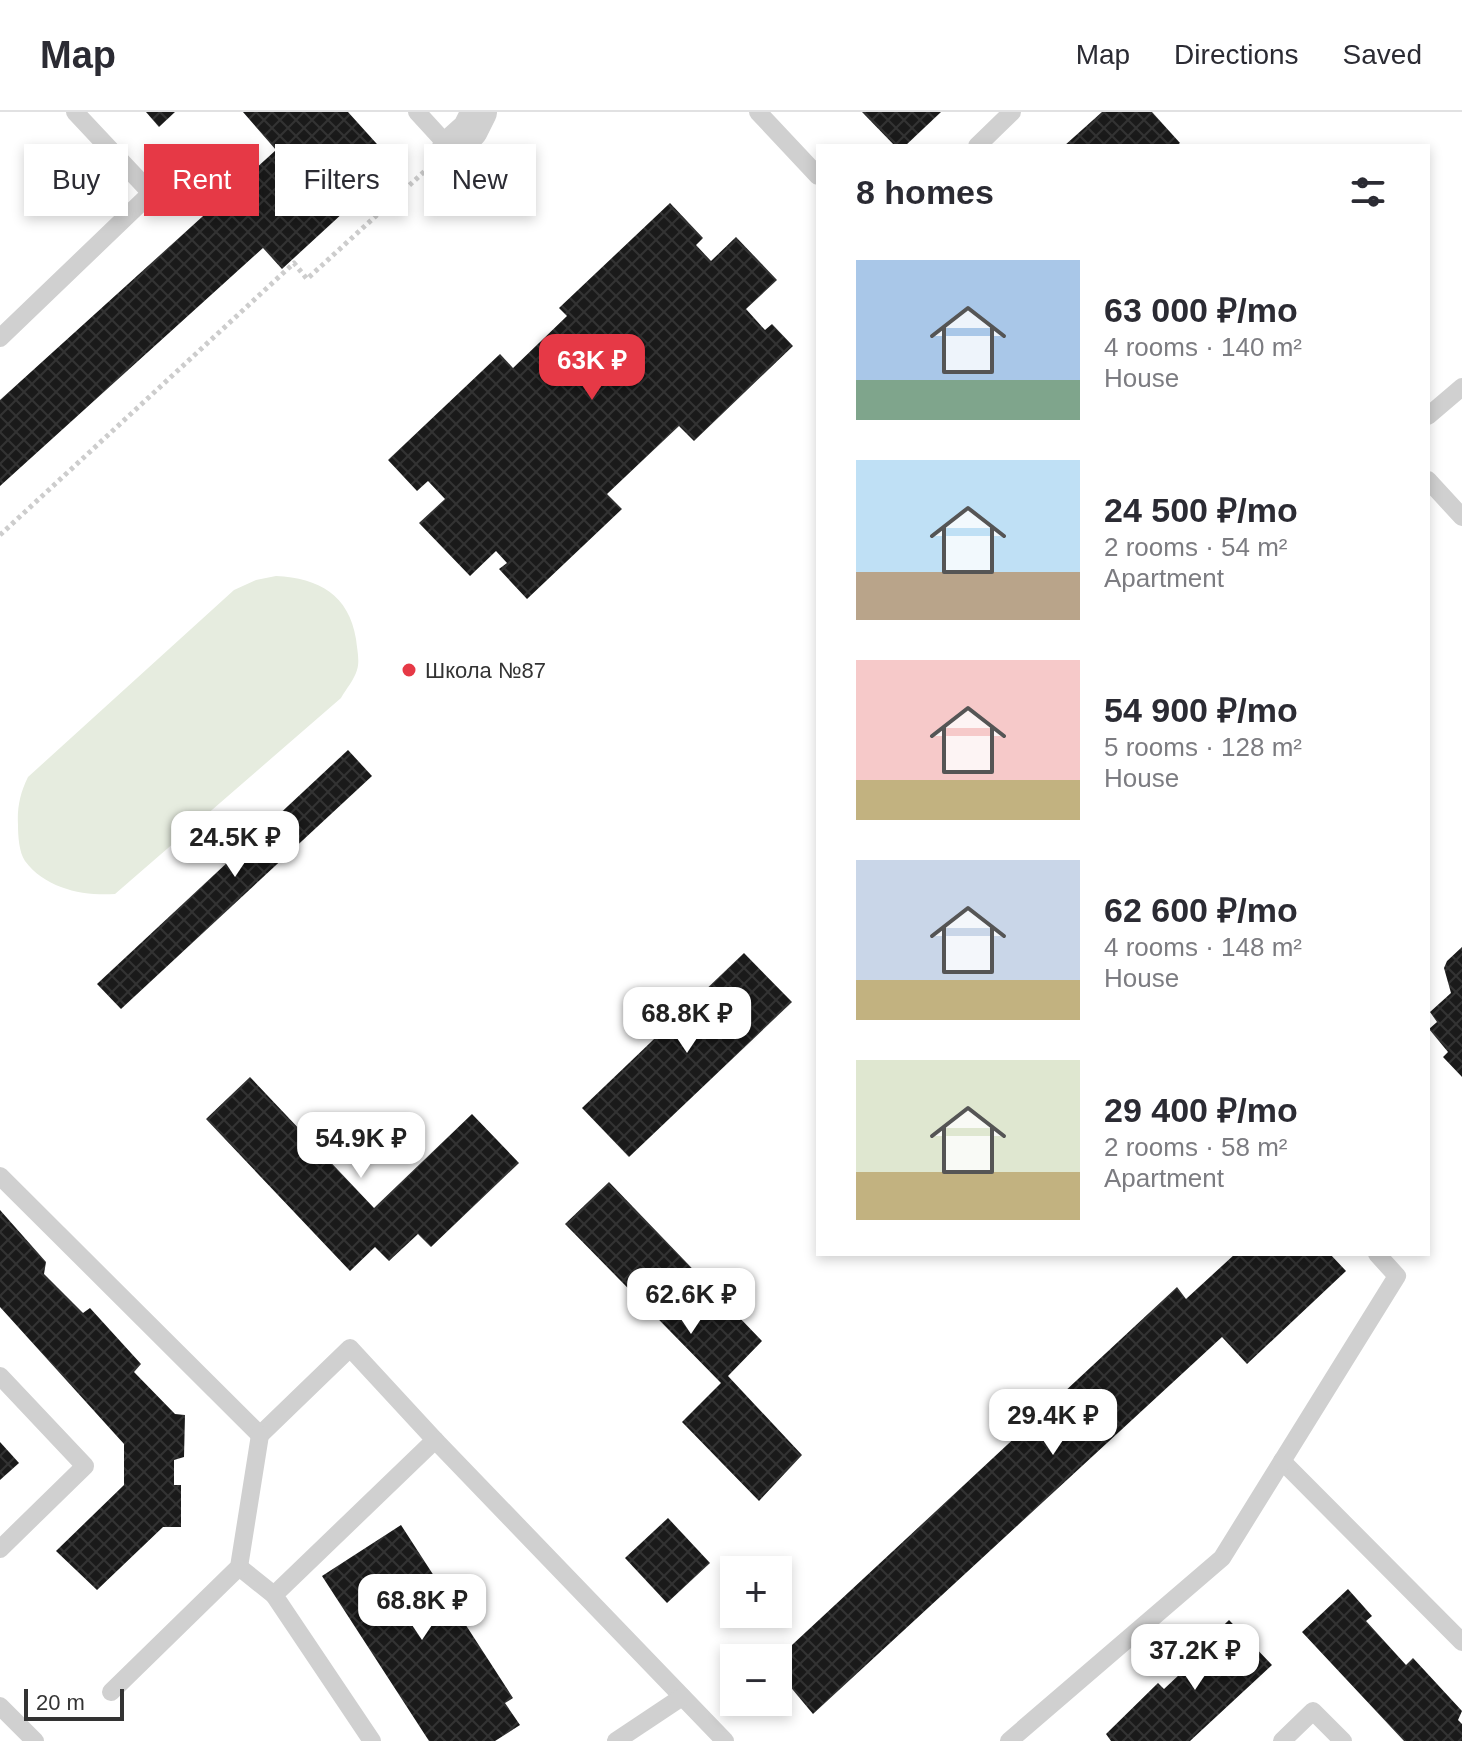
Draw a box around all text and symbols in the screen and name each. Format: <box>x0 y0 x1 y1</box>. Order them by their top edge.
text: Map <box>40 34 116 76</box>
text: Map <box>1076 39 1130 70</box>
text: Directions <box>1174 39 1299 70</box>
text: Saved <box>1343 39 1422 70</box>
chip: Buy <box>24 144 128 216</box>
chip: Rent <box>144 144 259 216</box>
chip: Filters <box>275 144 408 216</box>
chip: New <box>424 144 536 216</box>
icon: filters <box>1346 170 1390 214</box>
text: 8 homes <box>856 173 994 211</box>
text: 63 000 ₽/mo <box>1104 291 1298 329</box>
icon: home <box>920 292 1016 388</box>
text: 4 rooms · 140 m² <box>1104 332 1302 362</box>
pin: 63K ₽ <box>536 334 648 402</box>
text: 63K ₽ <box>557 345 627 375</box>
text: House <box>1104 363 1179 393</box>
text: 24 500 ₽/mo <box>1104 491 1298 529</box>
icon: home <box>920 492 1016 588</box>
text: 2 rooms · 54 m² <box>1104 532 1288 562</box>
text: Apartment <box>1104 563 1224 593</box>
place label: Школа №87 <box>425 658 546 683</box>
marker: Школа №87 <box>400 661 418 679</box>
text: 54 900 ₽/mo <box>1104 691 1298 729</box>
icon: home <box>920 692 1016 788</box>
text: 5 rooms · 128 m² <box>1104 732 1302 762</box>
text: House <box>1104 763 1179 793</box>
pin: 24.5K ₽ <box>161 811 309 879</box>
text: 24.5K ₽ <box>189 822 281 852</box>
text: 62 600 ₽/mo <box>1104 891 1298 929</box>
icon: home <box>920 892 1016 988</box>
text: 4 rooms · 148 m² <box>1104 932 1302 962</box>
text: House <box>1104 963 1179 993</box>
pin: 68.8K ₽ <box>613 987 761 1055</box>
text: 68.8K ₽ <box>641 998 733 1028</box>
text: 29 400 ₽/mo <box>1104 1091 1298 1129</box>
icon: home <box>920 1092 1016 1188</box>
pin: 54.9K ₽ <box>287 1112 435 1180</box>
text: 54.9K ₽ <box>315 1123 407 1153</box>
text: 2 rooms · 58 m² <box>1104 1132 1288 1162</box>
text: Apartment <box>1104 1163 1224 1193</box>
pin: 62.6K ₽ <box>617 1268 765 1336</box>
text: 62.6K ₽ <box>645 1279 737 1309</box>
pin: 29.4K ₽ <box>979 1389 1127 1457</box>
text: 29.4K ₽ <box>1007 1400 1099 1430</box>
map controls <box>720 1556 792 1716</box>
button: + <box>720 1556 792 1628</box>
pin: 68.8K ₽ <box>348 1574 496 1642</box>
text: 68.8K ₽ <box>376 1585 468 1615</box>
pin: 37.2K ₽ <box>1121 1624 1269 1692</box>
text: 37.2K ₽ <box>1149 1635 1241 1665</box>
button: − <box>720 1644 792 1716</box>
scale bar <box>24 1685 124 1721</box>
text: 20 m <box>36 1690 85 1715</box>

